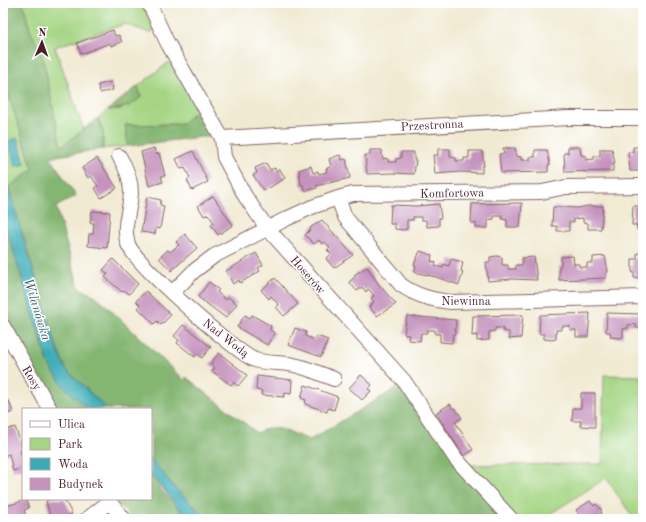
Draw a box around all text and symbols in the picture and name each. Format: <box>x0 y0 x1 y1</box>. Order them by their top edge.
north arrow <box>22 22 62 62</box>
text: N <box>38 28 47 39</box>
street label: Przestronna <box>400 118 464 134</box>
street label: Komfortowa <box>420 187 484 201</box>
street label: Hoserów <box>288 254 327 298</box>
water label: Wilanówka <box>21 277 52 342</box>
street label: Niewinna <box>441 296 491 308</box>
street label: Nad Wodą <box>200 317 251 360</box>
street label: Rosy <box>19 364 43 393</box>
legend <box>22 408 152 500</box>
text: Ulica <box>58 419 85 431</box>
text: Park <box>58 439 83 451</box>
text: Woda <box>58 459 88 471</box>
text: Budynek <box>58 479 104 491</box>

